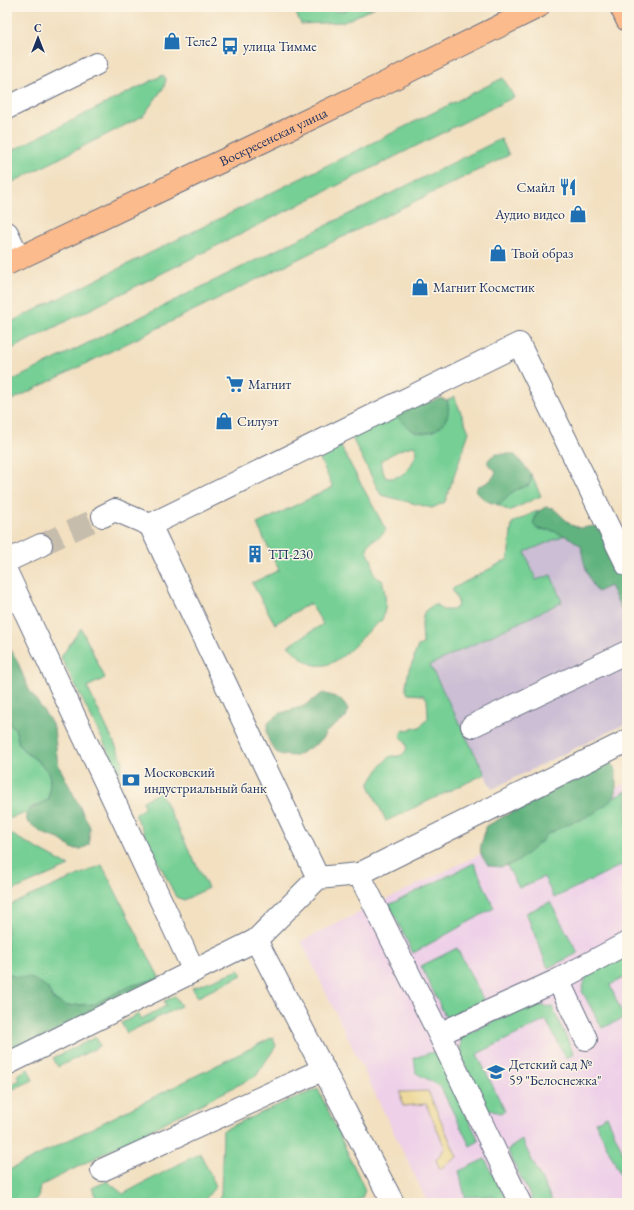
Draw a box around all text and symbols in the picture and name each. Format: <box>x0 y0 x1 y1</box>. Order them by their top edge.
north arrow <box>18 18 58 58</box>
text: С <box>34 21 42 35</box>
shop icon: Теле2 <box>162 31 182 51</box>
place label: Теле2 <box>185 32 218 50</box>
bus stop icon: улица Тимме <box>220 36 240 56</box>
place label: улица Тимме <box>243 37 317 55</box>
street label: Воскресенская улица <box>216 103 330 170</box>
restaurant icon: Смайл <box>558 177 578 197</box>
place label: Смайл <box>517 178 555 196</box>
shop icon: Аудио видео <box>568 204 588 224</box>
place label: Аудио видео <box>494 205 565 223</box>
shop icon: Твой образ <box>488 243 508 263</box>
place label: Твой образ <box>511 244 573 262</box>
shop icon: Магнит Косметик <box>410 277 430 297</box>
place label: Магнит Косметик <box>433 278 535 296</box>
supermarket icon: Магнит <box>225 374 245 394</box>
place label: Магнит <box>248 375 292 393</box>
shop icon: Силуэт <box>214 411 234 431</box>
place label: Силуэт <box>237 412 279 430</box>
building icon: ТП-230 <box>245 544 265 564</box>
place label: ТП-230 <box>268 545 313 563</box>
place label: Московский индустриальный банк <box>144 763 267 797</box>
bank icon: Московский индустриальный банк <box>121 770 141 790</box>
place label: Детский сад № 59 "Белоснежка" <box>509 1055 602 1089</box>
school or university icon: Детский сад № 59 "Белоснежка" <box>486 1062 506 1082</box>

